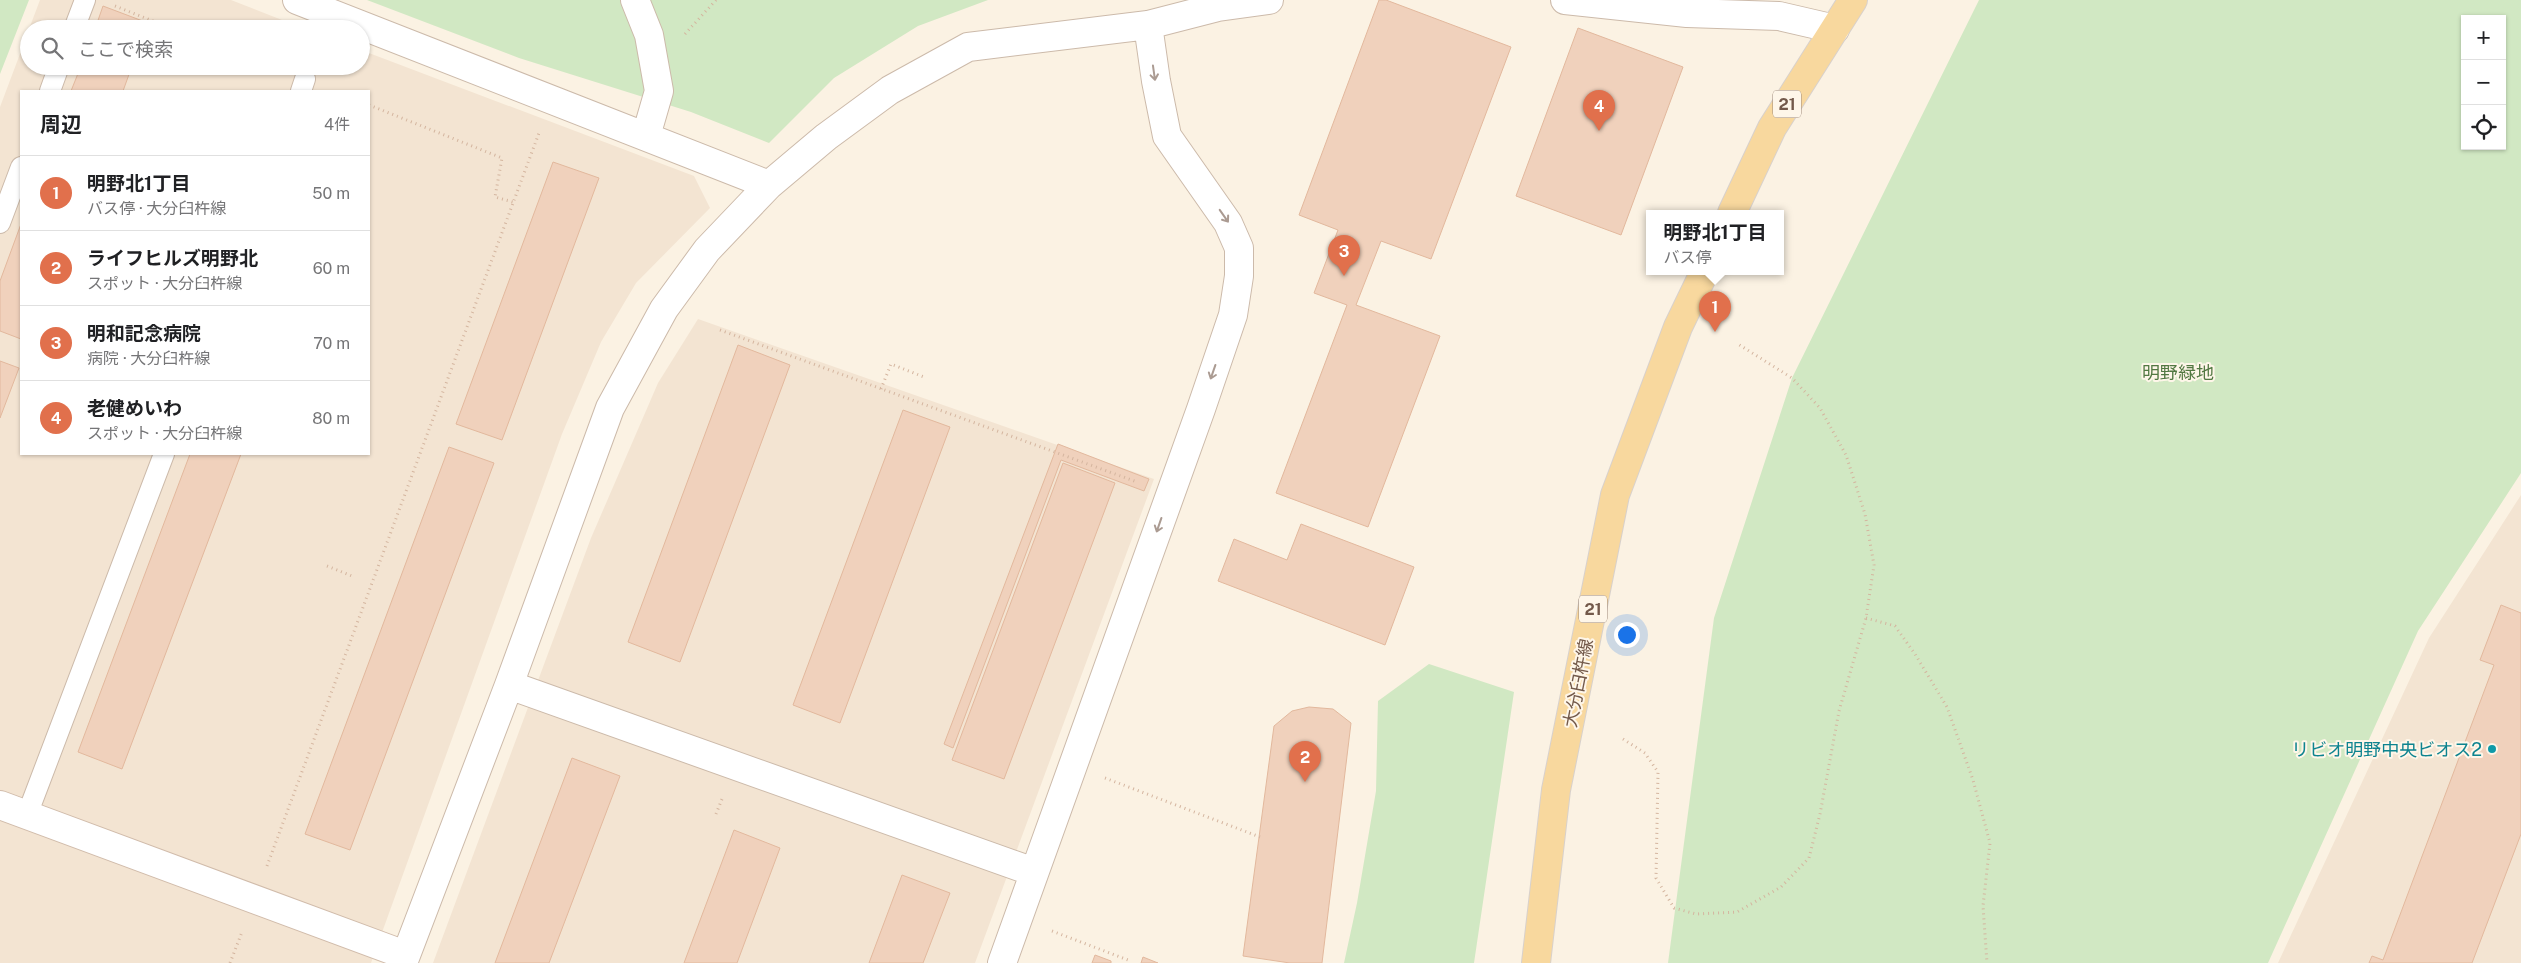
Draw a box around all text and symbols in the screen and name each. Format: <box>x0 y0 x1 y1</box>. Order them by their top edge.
map controls <box>2461 15 2506 150</box>
button: + <box>2461 15 2506 60</box>
search box <box>20 20 370 75</box>
icon: search <box>38 34 66 62</box>
text: ここで検索 <box>78 38 173 60</box>
button: − <box>2461 60 2506 105</box>
one-way arrow <box>1150 65 1160 81</box>
pin: 4 <box>1583 90 1615 131</box>
road number: 21 <box>1773 90 1801 118</box>
button: locate <box>2461 105 2506 150</box>
text: 周辺 <box>40 112 82 137</box>
text: 4件 <box>324 115 350 134</box>
text: 明野北1丁目 <box>87 172 190 194</box>
text: 1 <box>53 184 59 203</box>
text: 50 m <box>312 184 350 203</box>
text: バス停 · 大分臼杵線 <box>87 199 226 218</box>
one-way arrow <box>1219 209 1229 223</box>
popup <box>1646 210 1784 275</box>
text: 明野北1丁目 <box>1663 221 1767 243</box>
pin: 3 <box>1328 235 1360 276</box>
text: ライフヒルズ明野北 <box>87 247 258 269</box>
text: バス停 <box>1663 248 1711 267</box>
text: 2 <box>51 259 61 278</box>
text: 60 m <box>313 259 350 278</box>
text: スポット · 大分臼杵線 <box>87 274 242 293</box>
pin: 1 <box>1699 291 1731 332</box>
text: 明和記念病院 <box>87 322 201 344</box>
text: 3 <box>51 334 61 353</box>
text: 70 m <box>313 334 350 353</box>
text: 病院 · 大分臼杵線 <box>87 349 210 368</box>
park label: 明野緑地 <box>2142 362 2214 383</box>
one-way arrow <box>1208 363 1218 379</box>
text: 老健めいわ <box>87 397 182 419</box>
text: 4 <box>51 409 61 428</box>
text: 80 m <box>312 409 350 428</box>
text: スポット · 大分臼杵線 <box>87 424 242 443</box>
one-way arrow <box>1154 517 1164 533</box>
road number: 21 <box>1579 596 1607 622</box>
your location <box>1614 622 1640 648</box>
street label: 大分臼杵線 <box>1559 637 1597 729</box>
place label: リビオ明野中央ビオス2 <box>2291 739 2482 760</box>
pin: 2 <box>1289 741 1321 782</box>
marker: リビオ明野中央ビオス2 <box>2486 743 2498 755</box>

